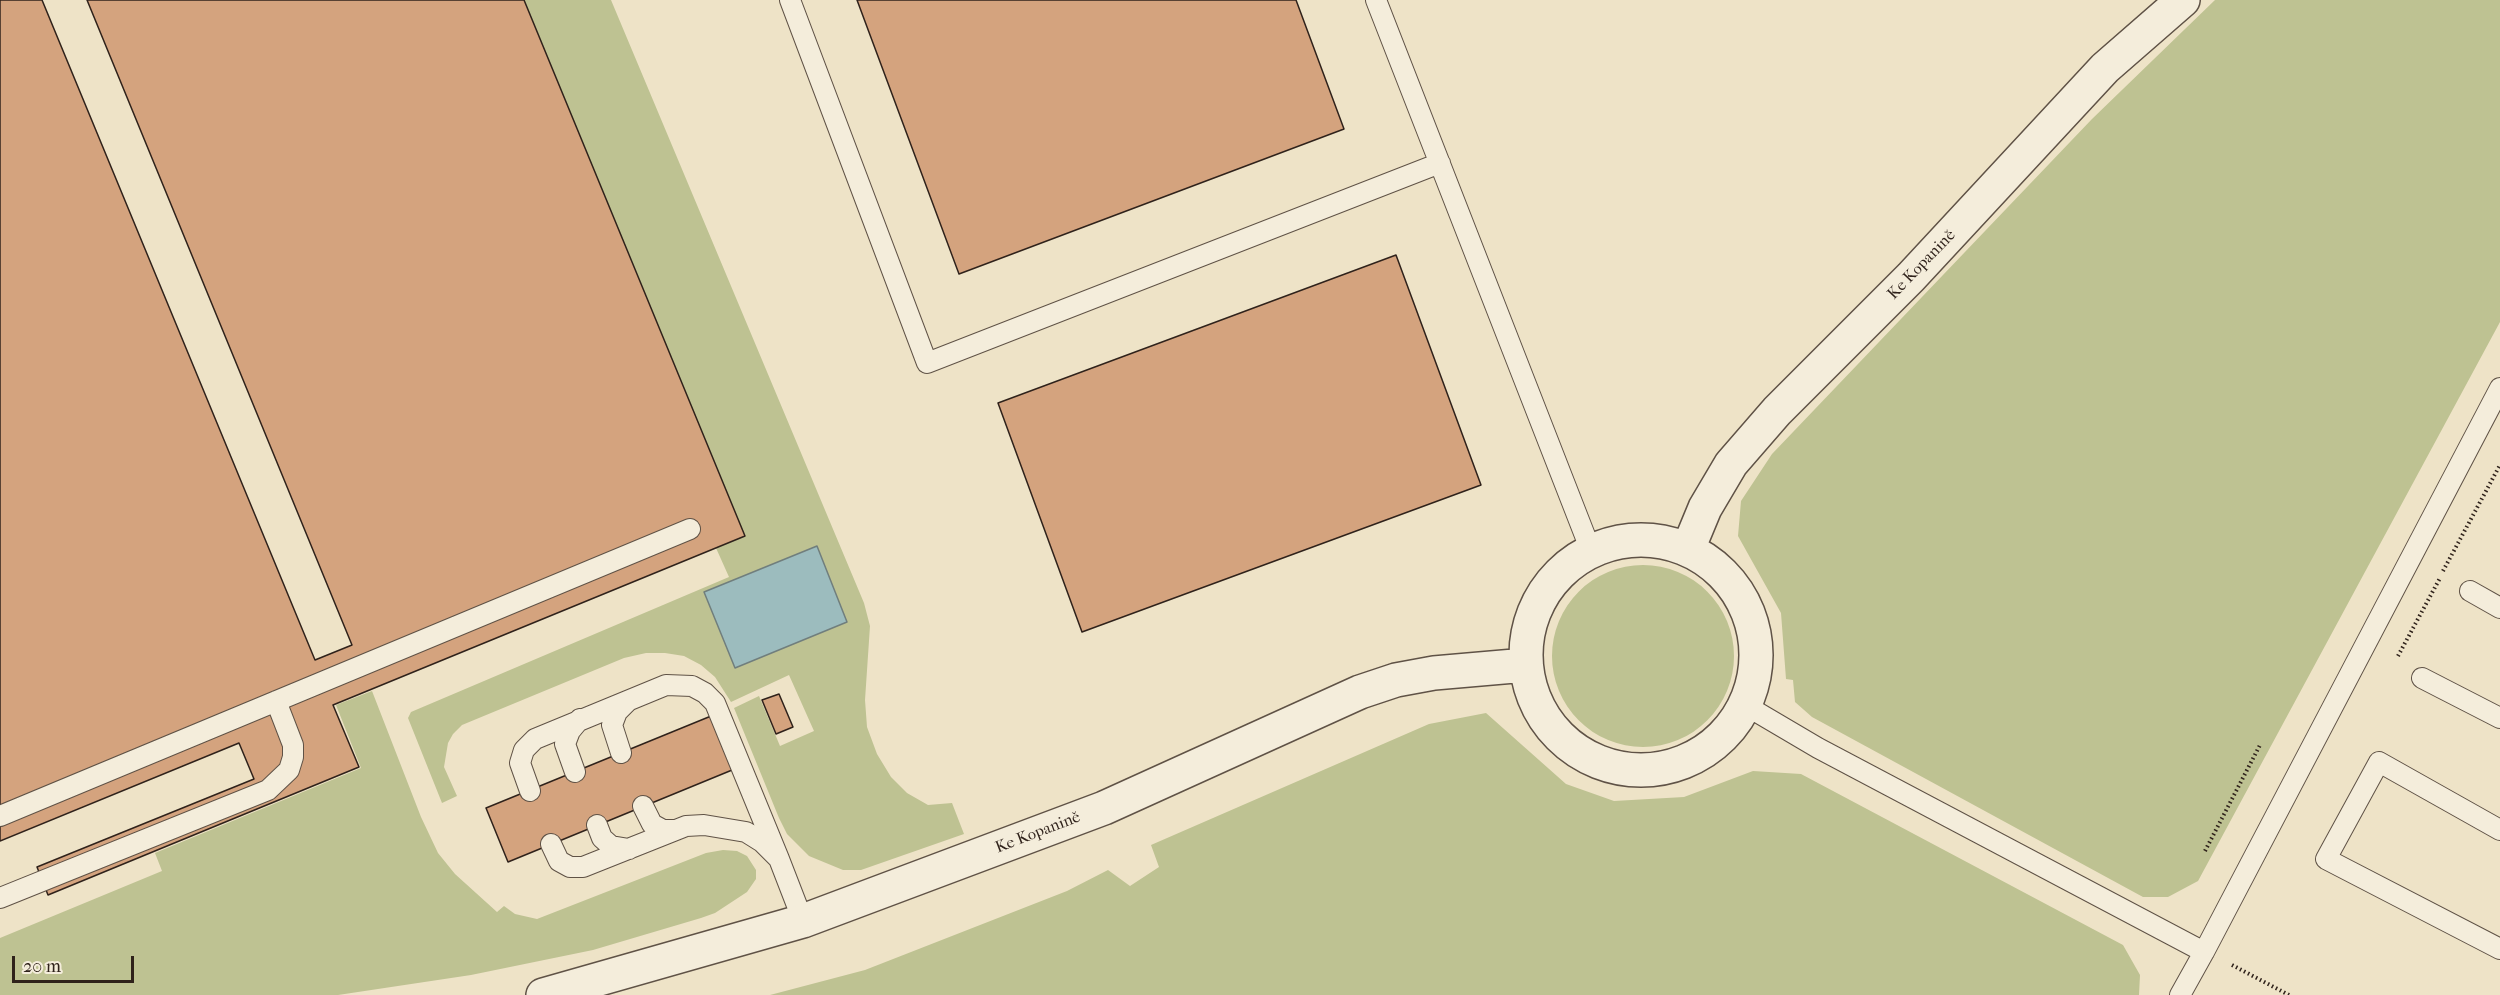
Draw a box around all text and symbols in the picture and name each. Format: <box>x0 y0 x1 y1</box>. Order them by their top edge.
street label: Ke Kopanině <box>1884 226 1960 304</box>
street label: Ke Kopanině <box>993 808 1083 858</box>
scale bar <box>15 944 136 982</box>
text: 20 m <box>23 956 61 977</box>

